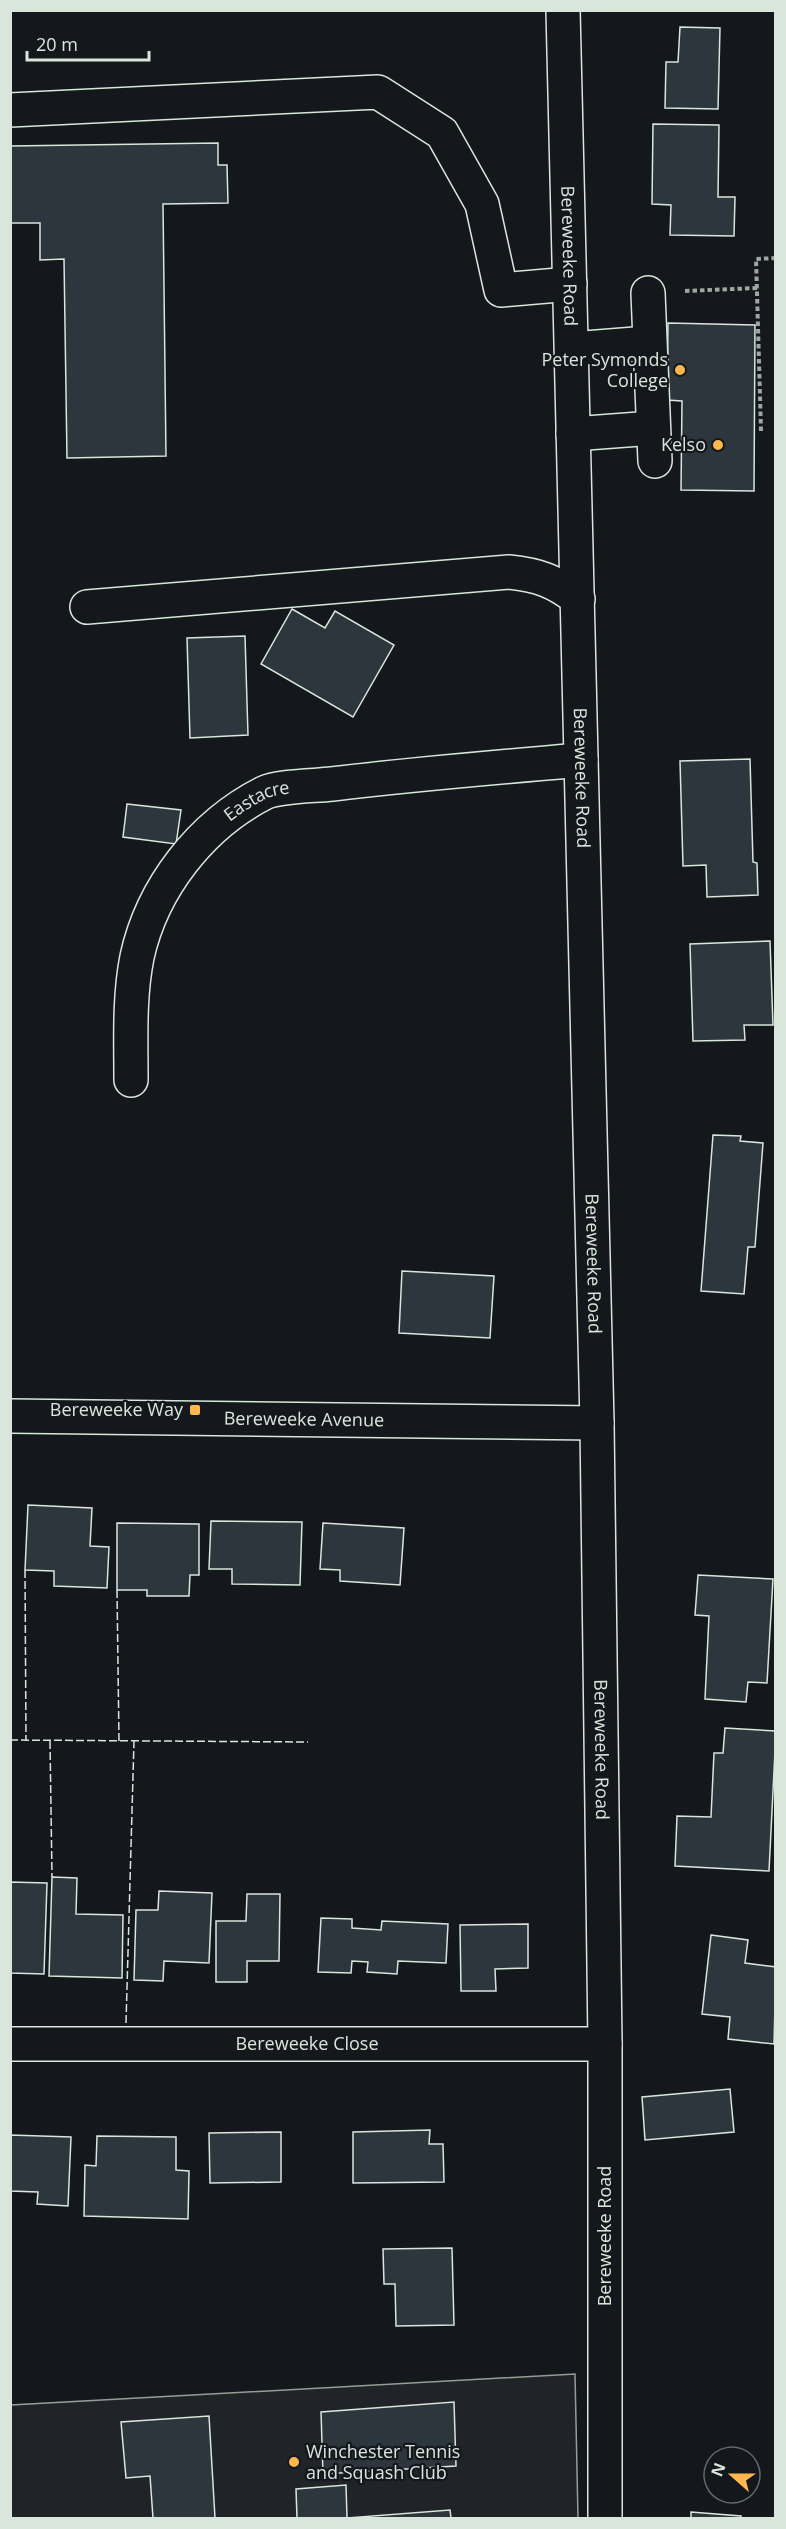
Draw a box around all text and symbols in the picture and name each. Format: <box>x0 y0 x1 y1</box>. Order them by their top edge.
scale bar <box>27 24 148 62</box>
text: 20 m <box>36 32 78 56</box>
street label: Bereweeke Road <box>556 185 584 326</box>
place label: Peter Symonds College <box>541 347 668 392</box>
marker: Peter Symonds College <box>673 363 687 377</box>
place label: Kelso <box>661 432 706 456</box>
marker: Kelso <box>711 438 725 452</box>
street label: Bereweeke Road <box>569 707 596 848</box>
street label: Eastacre <box>218 774 291 826</box>
street label: Bereweeke Road <box>580 1193 608 1334</box>
place label: Bereweeke Way <box>50 1397 184 1421</box>
marker: Bereweeke Way <box>188 1403 202 1417</box>
street label: Bereweeke Avenue <box>224 1406 384 1431</box>
street label: Bereweeke Road <box>589 1679 615 1820</box>
street label: Bereweeke Close <box>235 2031 379 2055</box>
street label: Bereweeke Road <box>592 2166 616 2306</box>
place label: Winchester Tennis and Squash Club <box>306 2439 460 2484</box>
north arrow <box>702 2445 762 2505</box>
marker: Winchester Tennis and Squash Club <box>287 2455 301 2469</box>
text: N <box>705 2460 731 2480</box>

